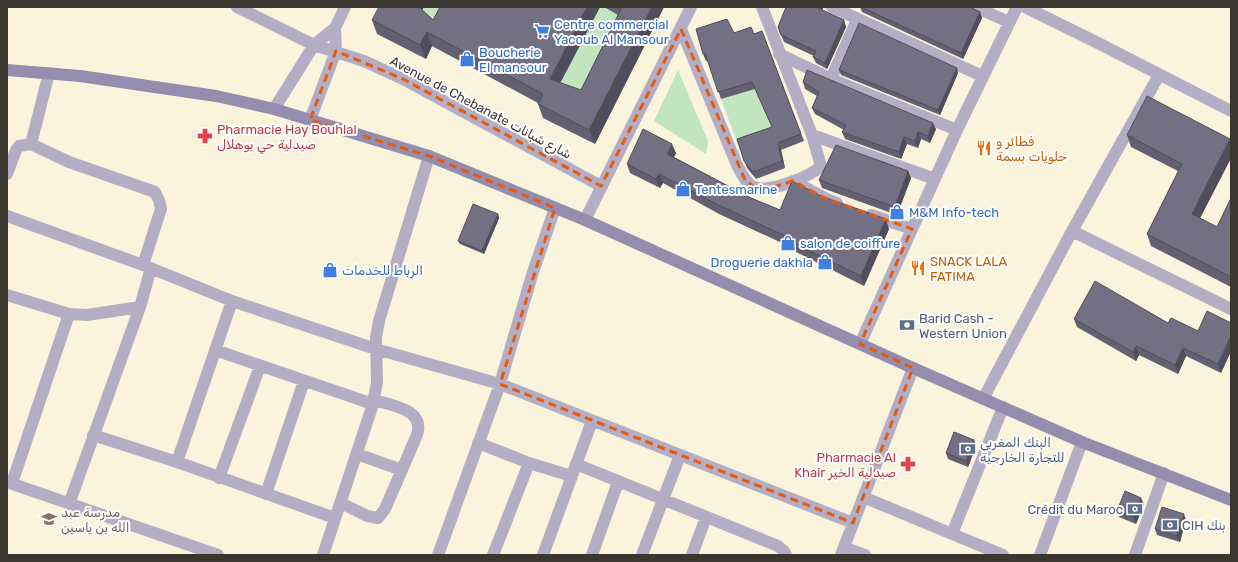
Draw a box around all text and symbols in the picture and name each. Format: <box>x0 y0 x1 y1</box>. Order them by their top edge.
place label: Centre commercial Yacoub Al Mansour <box>554 17 669 47</box>
supermarket icon: Centre commercial Yacoub Al Mansour <box>533 22 551 40</box>
place label: Boucherie El mansour <box>479 45 547 75</box>
shop icon: Boucherie El mansour <box>458 50 476 68</box>
street label: Avenue de Chebanate شارع شبانات <box>387 53 574 164</box>
place label: Pharmacie Hay Bouhlal صيدلية حي بوهلال <box>217 122 357 154</box>
pharmacy icon: Pharmacie Hay Bouhlal صيدلية حي بوهلال <box>196 127 214 145</box>
place label: فطائر و حلويات بسمة <box>996 134 1067 165</box>
restaurant icon: فطائر و حلويات بسمة <box>975 139 993 157</box>
shop icon: Tentesmarine <box>674 180 692 198</box>
place label: Tentesmarine <box>695 182 777 197</box>
shop icon: M&M Info-tech <box>888 203 906 221</box>
place label: M&M Info-tech <box>909 205 999 220</box>
shop icon: salon de coiffure <box>779 234 797 252</box>
place label: salon de coiffure <box>800 236 900 251</box>
shop icon: Droguerie dakhla <box>816 253 834 271</box>
place label: SNACK LALA FATIMA <box>930 254 1008 284</box>
place label: Droguerie dakhla <box>710 255 813 271</box>
restaurant icon: SNACK LALA FATIMA <box>909 259 927 277</box>
shop icon: الرباط للخدمات <box>321 261 339 279</box>
place label: الرباط للخدمات <box>342 263 423 279</box>
place label: Barid Cash - Western Union <box>919 311 1007 341</box>
bank icon: Barid Cash - Western Union <box>898 316 916 334</box>
place label: البنك المغربي للتجارة الخارجية <box>980 435 1065 466</box>
bank icon: البنك المغربي للتجارة الخارجية <box>959 440 977 458</box>
place label: Pharmacie Al Khair صيدلية الخير <box>794 450 896 481</box>
pharmacy icon: Pharmacie Al Khair صيدلية الخير <box>899 455 917 473</box>
bank icon: Crédit du Maroc <box>1126 500 1144 518</box>
place label: Crédit du Maroc <box>1027 502 1123 517</box>
place label: مدرسة عبد الله بن ياسين <box>61 505 130 535</box>
school or university icon: مدرسة عبد الله بن ياسين <box>40 510 58 528</box>
bank icon: CIH بنك <box>1161 516 1179 534</box>
place label: CIH بنك <box>1182 518 1226 533</box>

